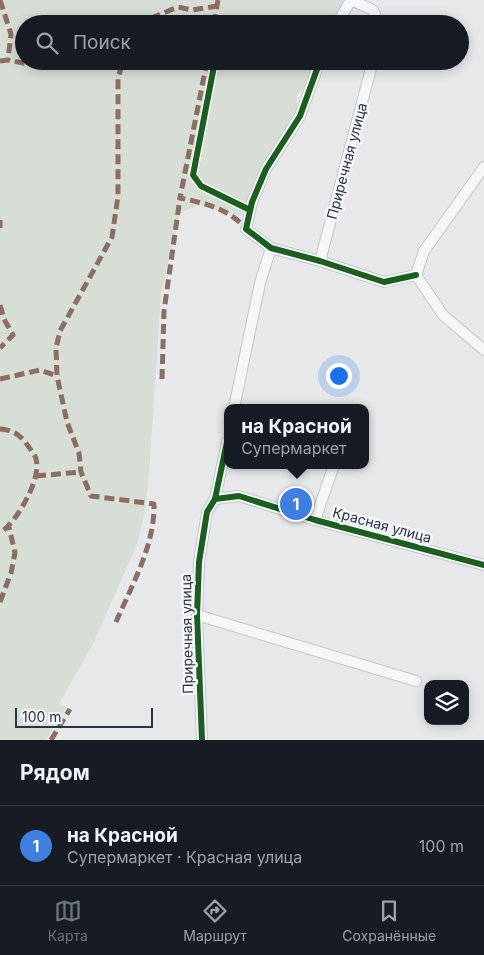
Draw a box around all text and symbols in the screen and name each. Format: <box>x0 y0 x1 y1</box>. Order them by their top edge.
search box <box>15 15 469 70</box>
icon: search <box>33 29 61 57</box>
text: Поиск <box>73 31 131 54</box>
street label: Приречная улица <box>323 101 370 221</box>
your location <box>326 363 352 389</box>
popup <box>224 404 369 469</box>
text: на Красной <box>241 415 352 438</box>
text: Супермаркет <box>241 438 347 458</box>
pin: 1 <box>280 485 312 523</box>
street label: Красная улица <box>331 503 433 546</box>
street label: Приречная улица <box>177 574 196 694</box>
map controls <box>424 680 469 725</box>
button: layers <box>424 680 469 725</box>
scale bar <box>15 705 152 728</box>
text: 100 m <box>22 708 62 725</box>
text: Рядом <box>20 760 90 785</box>
text: на Красной <box>67 824 178 847</box>
text: 1 <box>33 836 39 856</box>
text: 100 m <box>419 836 464 856</box>
text: Супермаркет · Красная улица <box>67 847 302 867</box>
tab: Карта <box>48 897 88 944</box>
tab: Маршрут <box>183 897 247 944</box>
tab: Сохранённые <box>342 897 436 944</box>

